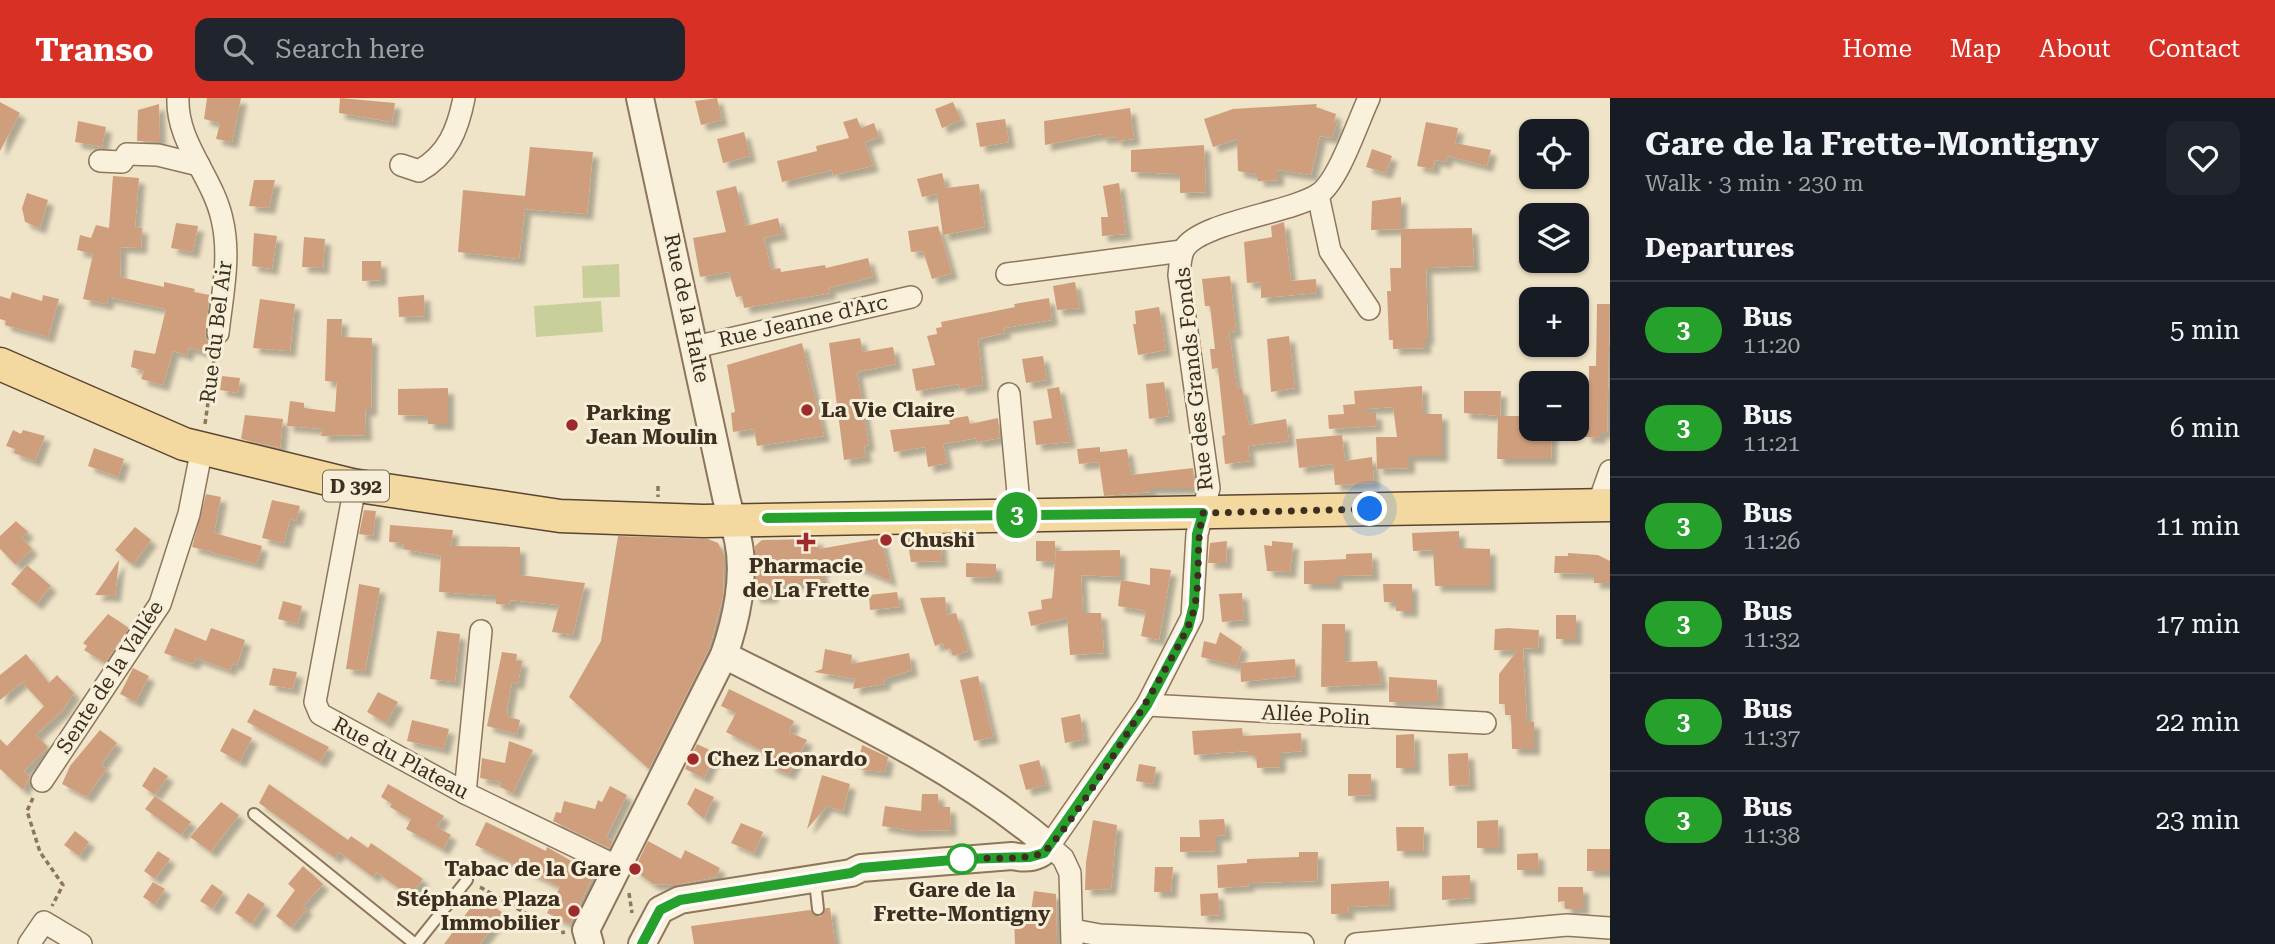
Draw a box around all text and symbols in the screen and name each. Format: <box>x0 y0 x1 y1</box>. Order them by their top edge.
search box <box>195 18 685 81</box>
text: Transo <box>35 30 153 69</box>
icon: search <box>219 30 257 68</box>
text: Search here <box>275 34 424 64</box>
text: Home <box>1842 35 1912 63</box>
text: Map <box>1950 35 2001 63</box>
text: About <box>2039 35 2110 63</box>
text: Contact <box>2148 35 2240 63</box>
map controls <box>1519 119 1589 441</box>
button: locate <box>1519 119 1589 189</box>
button: heart <box>2166 121 2240 195</box>
text: Gare de la Frette-Montigny <box>1645 124 2099 163</box>
text: Walk · 3 min · 230 m <box>1645 170 1864 197</box>
button: layers <box>1519 203 1589 273</box>
street label: Rue de la Halte <box>659 231 715 385</box>
text: Departures <box>1645 233 1794 263</box>
street label: Rue du Bel Air <box>195 259 237 405</box>
street label: Rue des Grands Fonds <box>1170 266 1218 492</box>
button: + <box>1519 287 1589 357</box>
street label: Rue Jeanne d'Arc <box>716 290 890 352</box>
text: Bus <box>1743 302 1792 332</box>
text: 5 min <box>2170 315 2240 345</box>
text: 3 <box>1677 316 1690 344</box>
text: 11:20 <box>1743 332 1800 359</box>
button: − <box>1519 371 1589 441</box>
place label: La Vie Claire <box>821 398 955 422</box>
text: Bus <box>1743 400 1792 430</box>
place label: Parking Jean Moulin <box>586 401 718 449</box>
marker: La Vie Claire <box>799 402 815 418</box>
text: 6 min <box>2170 413 2240 443</box>
text: 3 <box>1677 414 1690 442</box>
marker: Parking Jean Moulin <box>564 417 580 433</box>
text: 11:21 <box>1743 430 1800 457</box>
road number: D 392 <box>323 470 389 502</box>
your location <box>1352 491 1387 526</box>
line badge: 3 <box>994 492 1040 538</box>
text: Bus <box>1743 498 1792 528</box>
text: 3 <box>1010 501 1024 529</box>
text: 11 min <box>2156 511 2240 541</box>
text: 3 <box>1677 512 1690 540</box>
place label: Chushi <box>900 528 975 552</box>
text: 11:26 <box>1743 528 1800 555</box>
marker: Chushi <box>878 532 894 548</box>
marker: Pharmacie de La Frette <box>798 534 814 550</box>
place label: Pharmacie de La Frette <box>742 554 870 602</box>
street label: Sente de la Vallée <box>52 596 168 758</box>
text: Bus <box>1743 596 1792 626</box>
text: 17 min <box>2156 609 2240 639</box>
text: 3 <box>1677 610 1690 638</box>
text: 11:32 <box>1743 626 1800 653</box>
text: Bus <box>1743 694 1792 724</box>
street label: Allée Polin <box>1261 700 1372 730</box>
text: 22 min <box>2156 707 2240 737</box>
text: 3 <box>1677 708 1690 736</box>
street label: Rue du Plateau <box>329 712 473 804</box>
text: 11:37 <box>1743 724 1800 751</box>
place label: Chez Leonardo <box>707 747 867 771</box>
marker: Chez Leonardo <box>685 751 701 767</box>
text: Bus <box>1743 792 1792 822</box>
text: 23 min <box>2156 805 2240 835</box>
text: 3 <box>1677 806 1690 834</box>
text: 11:38 <box>1743 822 1800 849</box>
marker: Gare de la Frette-Montigny <box>947 844 977 874</box>
place label: Tabac de la Gare <box>444 857 621 881</box>
marker: Tabac de la Gare <box>627 861 643 877</box>
place label: Gare de la Frette-Montigny <box>874 878 1051 926</box>
place label: Stéphane Plaza Immobilier <box>397 887 561 935</box>
marker: Stéphane Plaza Immobilier <box>566 903 582 919</box>

